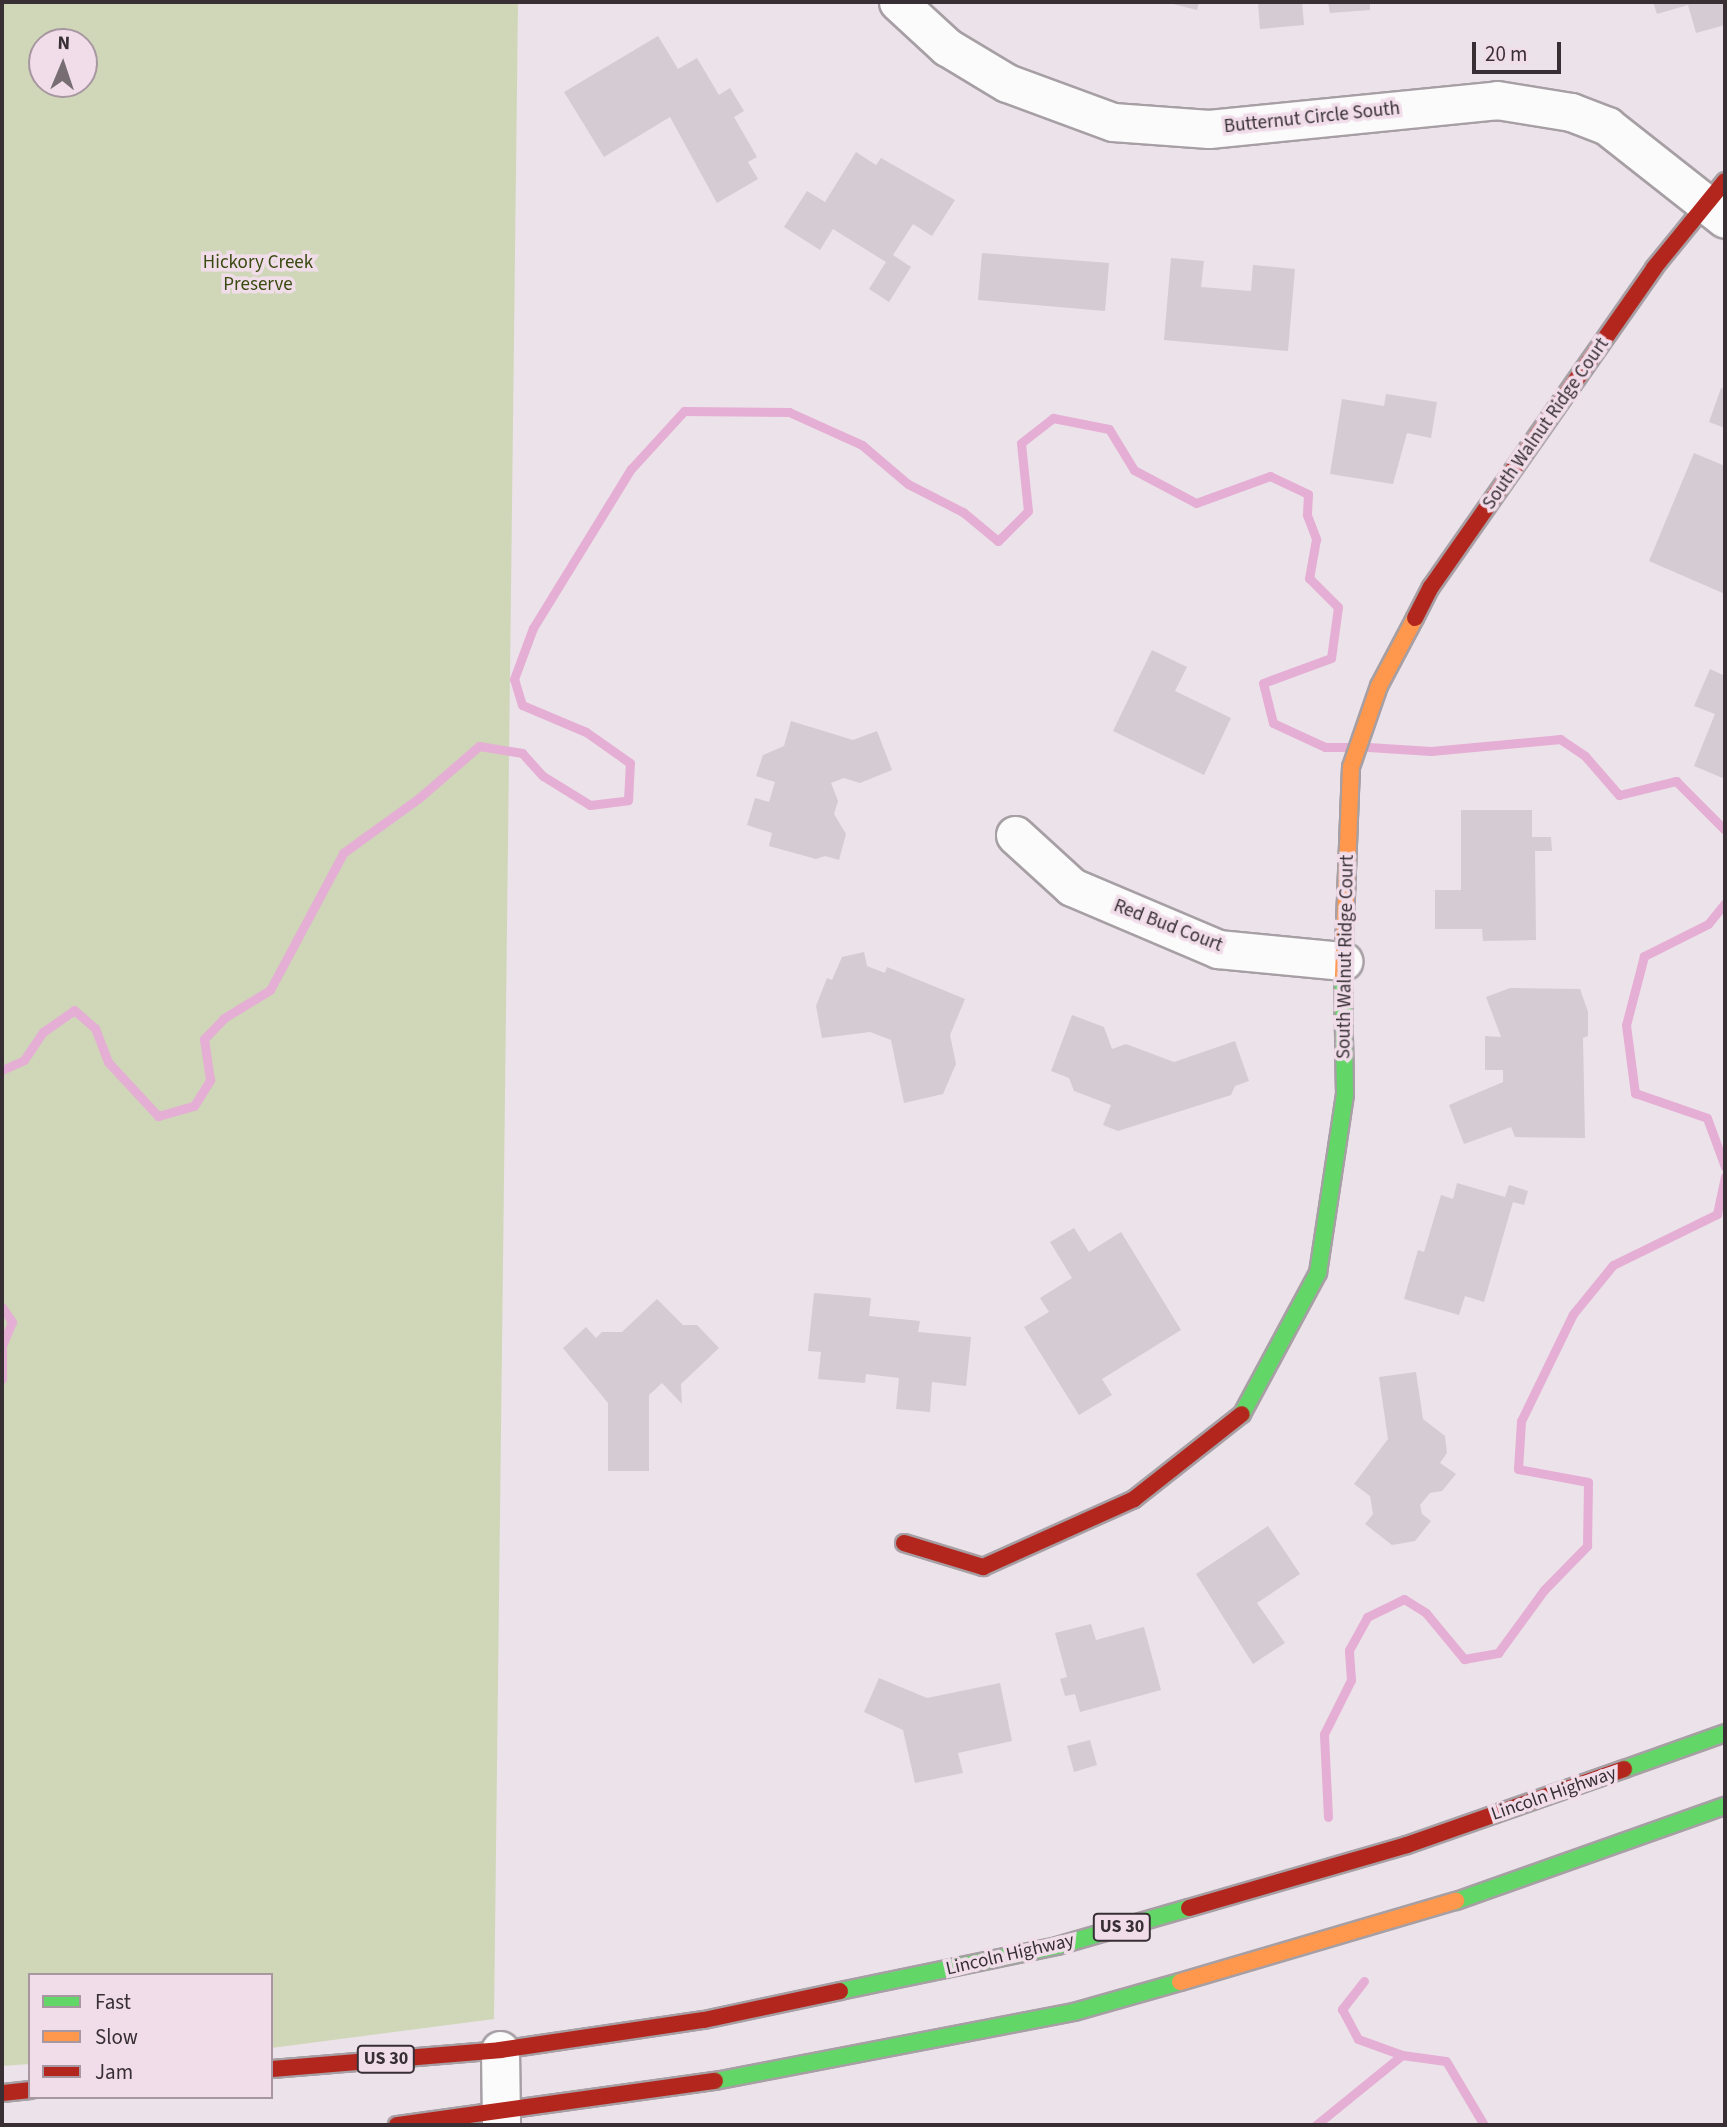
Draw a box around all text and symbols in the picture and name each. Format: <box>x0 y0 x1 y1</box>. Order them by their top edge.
north arrow <box>28 28 98 98</box>
scale bar <box>1475 28 1564 72</box>
text: N <box>57 30 70 57</box>
text: 20 m <box>1485 39 1527 69</box>
street label: Butternut Circle South <box>1223 97 1401 139</box>
park label: Hickory Creek Preserve <box>203 252 313 296</box>
street label: South Walnut Ridge Court <box>1478 334 1614 514</box>
street label: South Walnut Ridge Court <box>1333 855 1359 1059</box>
street label: Red Bud Court <box>1110 895 1226 957</box>
street label: Lincoln Highway <box>1488 1762 1620 1826</box>
road number: US 30 <box>1092 1912 1152 1941</box>
street label: Lincoln Highway <box>944 1929 1076 1981</box>
legend <box>28 1973 273 2099</box>
text: Fast <box>95 1987 131 2017</box>
text: Slow <box>95 2022 138 2052</box>
road number: US 30 <box>356 2045 416 2074</box>
text: Jam <box>95 2057 133 2087</box>

